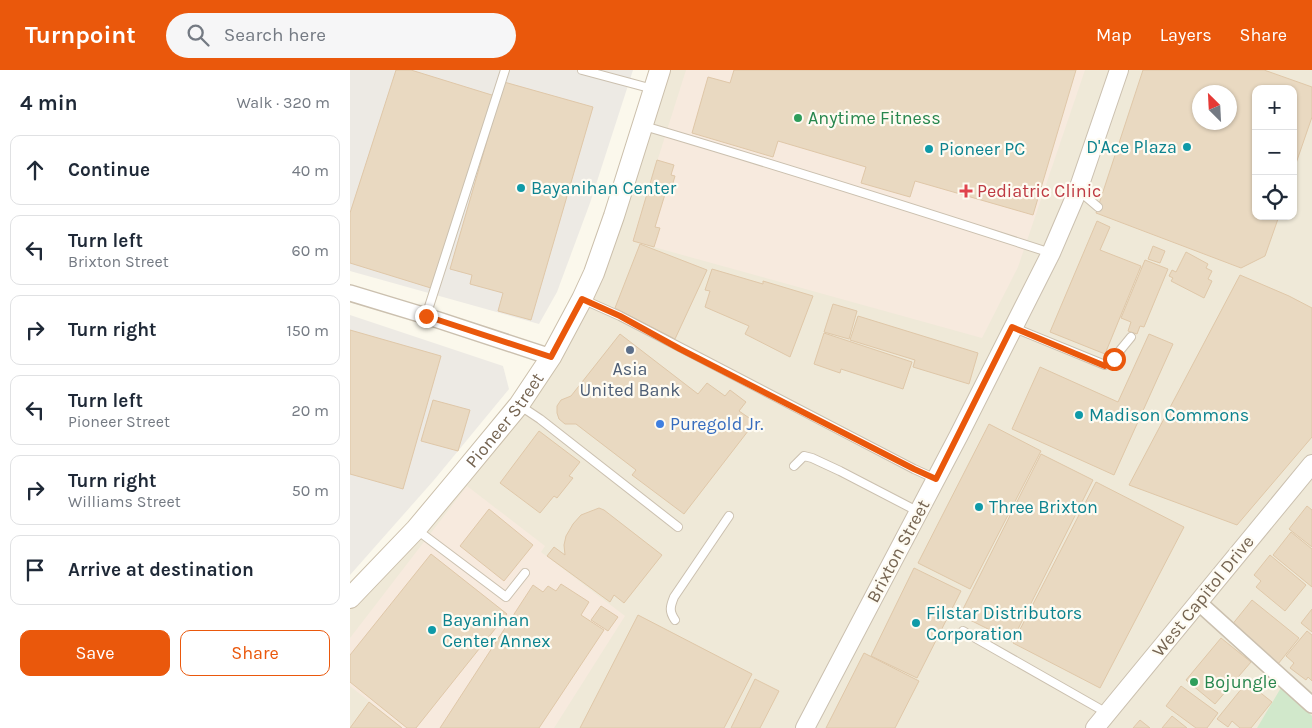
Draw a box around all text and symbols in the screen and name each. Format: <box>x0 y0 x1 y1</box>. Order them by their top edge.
search box <box>166 13 516 58</box>
text: Turnpoint <box>25 21 136 49</box>
icon: search <box>184 21 212 49</box>
text: Search here <box>224 24 326 46</box>
text: Map <box>1096 24 1132 46</box>
text: Layers <box>1160 24 1212 46</box>
text: Share <box>1240 24 1287 46</box>
north arrow <box>1192 85 1237 130</box>
map controls <box>1252 85 1297 220</box>
button: + <box>1252 85 1297 130</box>
text: 4 min <box>20 91 78 115</box>
text: Walk · 320 m <box>236 93 330 112</box>
place label: Anytime Fitness <box>808 107 941 129</box>
marker: Anytime Fitness <box>792 112 804 124</box>
button: − <box>1252 130 1297 175</box>
place label: D'Ace Plaza <box>1086 136 1177 158</box>
place label: Pioneer PC <box>939 138 1025 160</box>
marker: D'Ace Plaza <box>1181 141 1193 153</box>
marker: Pioneer PC <box>923 143 935 155</box>
icon: ahead <box>21 156 49 184</box>
text: Continue <box>68 159 150 181</box>
text: 40 m <box>292 161 329 180</box>
button: locate <box>1252 175 1297 220</box>
place label: Bayanihan Center <box>531 177 677 199</box>
place label: Pediatric Clinic <box>977 180 1101 202</box>
marker: Bayanihan Center <box>515 182 527 194</box>
marker: Pediatric Clinic <box>959 184 973 198</box>
text: Turn left <box>68 230 143 252</box>
icon: left <box>21 236 49 264</box>
text: 60 m <box>292 241 329 260</box>
text: Brixton Street <box>68 252 169 271</box>
route end <box>415 305 438 328</box>
icon: right <box>21 316 49 344</box>
text: Turn right <box>68 319 157 341</box>
text: 150 m <box>286 321 329 340</box>
marker: Asia United Bank <box>624 344 636 356</box>
route start <box>1103 348 1126 371</box>
place label: Asia United Bank <box>579 358 681 401</box>
street label: Pioneer Street <box>461 368 549 472</box>
text: Turn left <box>68 390 143 412</box>
icon: left <box>21 396 49 424</box>
text: 20 m <box>291 401 329 420</box>
place label: Madison Commons <box>1089 404 1249 426</box>
marker: Madison Commons <box>1073 409 1085 421</box>
text: Pioneer Street <box>68 412 170 431</box>
place label: Puregold Jr. <box>670 413 764 435</box>
marker: Puregold Jr. <box>654 418 666 430</box>
text: Turn right <box>68 470 157 492</box>
icon: right <box>21 476 49 504</box>
text: 50 m <box>292 481 329 500</box>
text: Williams Street <box>68 492 181 511</box>
street label: Brixton Street <box>862 496 934 606</box>
place label: Three Brixton <box>989 496 1098 518</box>
marker: Three Brixton <box>973 501 985 513</box>
street label: West Capitol Drive <box>1147 531 1259 661</box>
icon: arrive <box>21 556 49 584</box>
text: Arrive at destination <box>68 559 254 581</box>
place label: Filstar Distributors Corporation <box>926 602 1082 645</box>
place label: Bayanihan Center Annex <box>442 609 550 652</box>
marker: Filstar Distributors Corporation <box>910 617 922 629</box>
marker: Bayanihan Center Annex <box>426 624 438 636</box>
button: Save <box>20 630 170 676</box>
button: Share <box>180 630 330 676</box>
place label: Bojungle <box>1204 671 1277 693</box>
marker: Bojungle <box>1188 676 1200 688</box>

